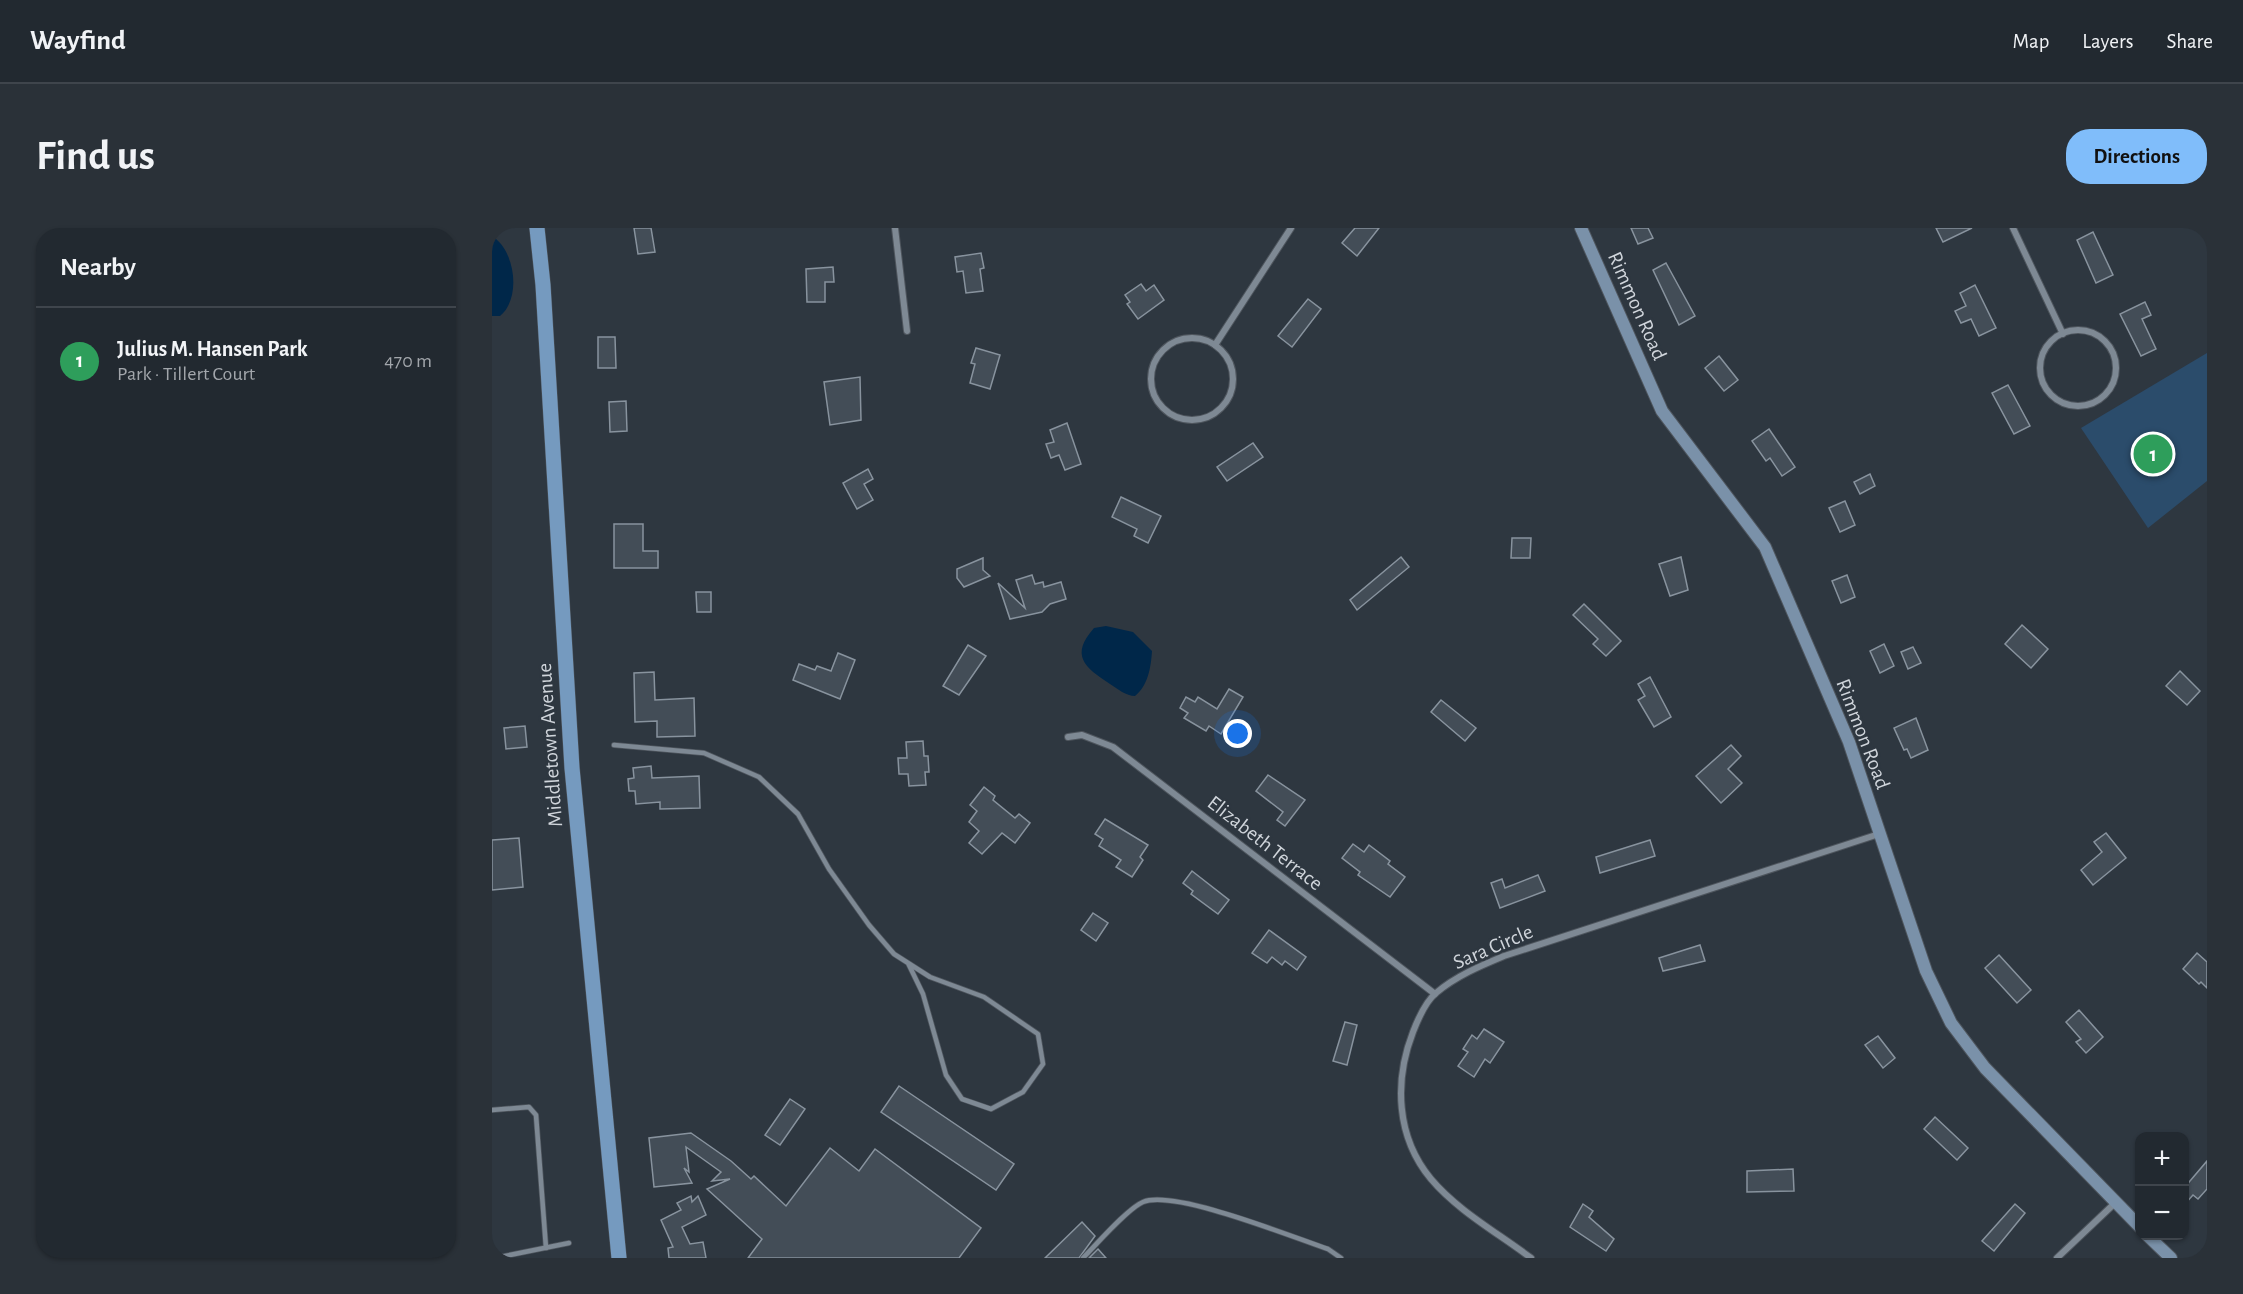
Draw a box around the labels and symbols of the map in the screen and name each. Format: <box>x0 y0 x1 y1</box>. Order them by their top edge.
street label: Rimmon Road <box>1604 249 1670 363</box>
pin: 1 <box>2134 432 2172 476</box>
street label: Middletown Avenue <box>534 662 566 828</box>
street label: Rimmon Road <box>1832 676 1894 792</box>
your location <box>1223 719 1252 748</box>
street label: Elizabeth Terrace <box>1204 792 1326 894</box>
street label: Sara Circle <box>1450 921 1536 973</box>

